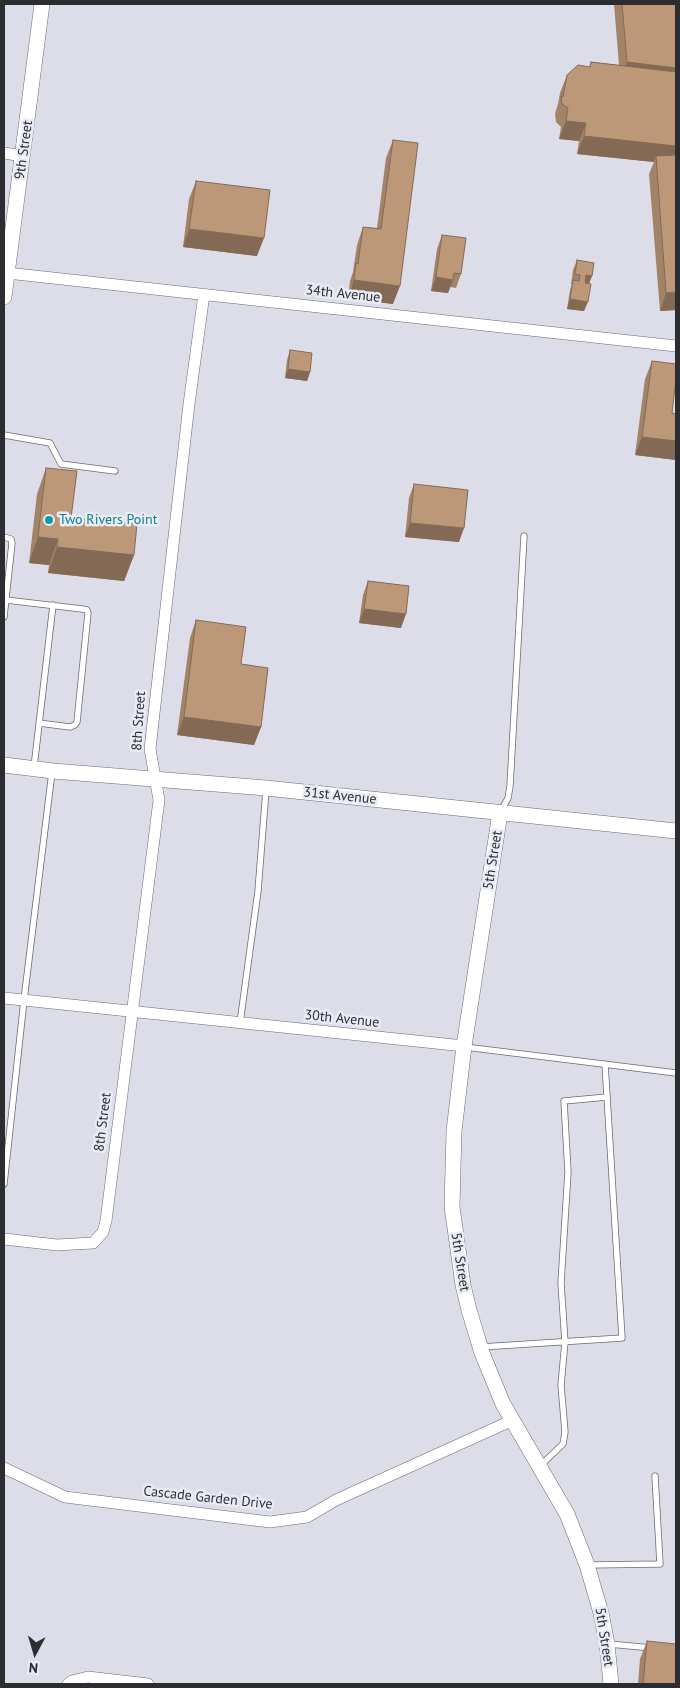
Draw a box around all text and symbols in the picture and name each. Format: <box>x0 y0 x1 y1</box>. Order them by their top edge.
street label: 9th Street <box>12 119 36 181</box>
street label: 34th Avenue <box>305 282 381 306</box>
place label: Two Rivers Point <box>59 512 158 528</box>
marker: Two Rivers Point <box>43 514 55 526</box>
street label: 8th Street <box>129 691 149 751</box>
street label: 31st Avenue <box>303 784 377 808</box>
street label: 5th Street <box>480 829 506 891</box>
street label: 30th Avenue <box>304 1007 380 1031</box>
street label: 8th Street <box>91 1091 115 1153</box>
street label: 5th Street <box>447 1231 473 1293</box>
street label: Cascade Garden Drive <box>143 1483 273 1513</box>
street label: 5th Street <box>591 1606 617 1668</box>
north arrow <box>10 1628 60 1678</box>
text: N <box>28 1658 39 1677</box>

